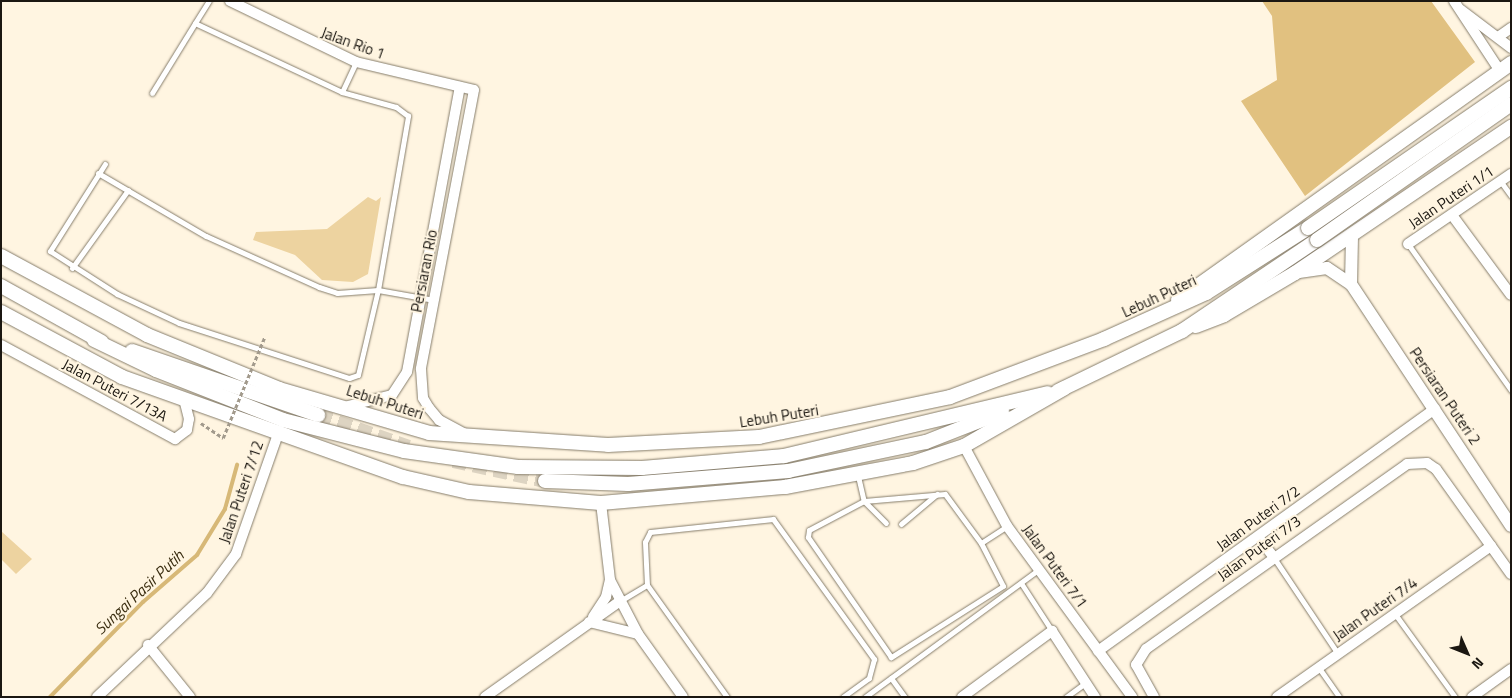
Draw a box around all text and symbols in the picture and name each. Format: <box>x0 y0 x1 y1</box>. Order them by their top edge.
street label: Jalan Rio 1 <box>319 23 387 63</box>
street label: Jalan Puteri 1/1 <box>1405 162 1497 232</box>
street label: Persiaran Rio <box>407 228 441 314</box>
street label: Lebuh Puteri <box>1119 271 1199 321</box>
street label: Persiaran Puteri 2 <box>1406 344 1484 448</box>
street label: Jalan Puteri 7/13A <box>60 355 170 425</box>
street label: Lebuh Puteri <box>344 381 426 423</box>
street label: Lebuh Puteri <box>738 401 820 431</box>
street label: Jalan Puteri 7/12 <box>215 438 267 546</box>
street label: Jalan Puteri 7/2 <box>1213 482 1303 554</box>
street label: Jalan Puteri 7/3 <box>1214 512 1304 584</box>
street label: Jalan Puteri 7/1 <box>1019 521 1091 611</box>
water label: Sungai Pasir Putih <box>90 546 188 638</box>
street label: Jalan Puteri 7/4 <box>1329 573 1421 645</box>
north arrow <box>1442 628 1492 678</box>
text: N <box>1467 653 1489 675</box>

